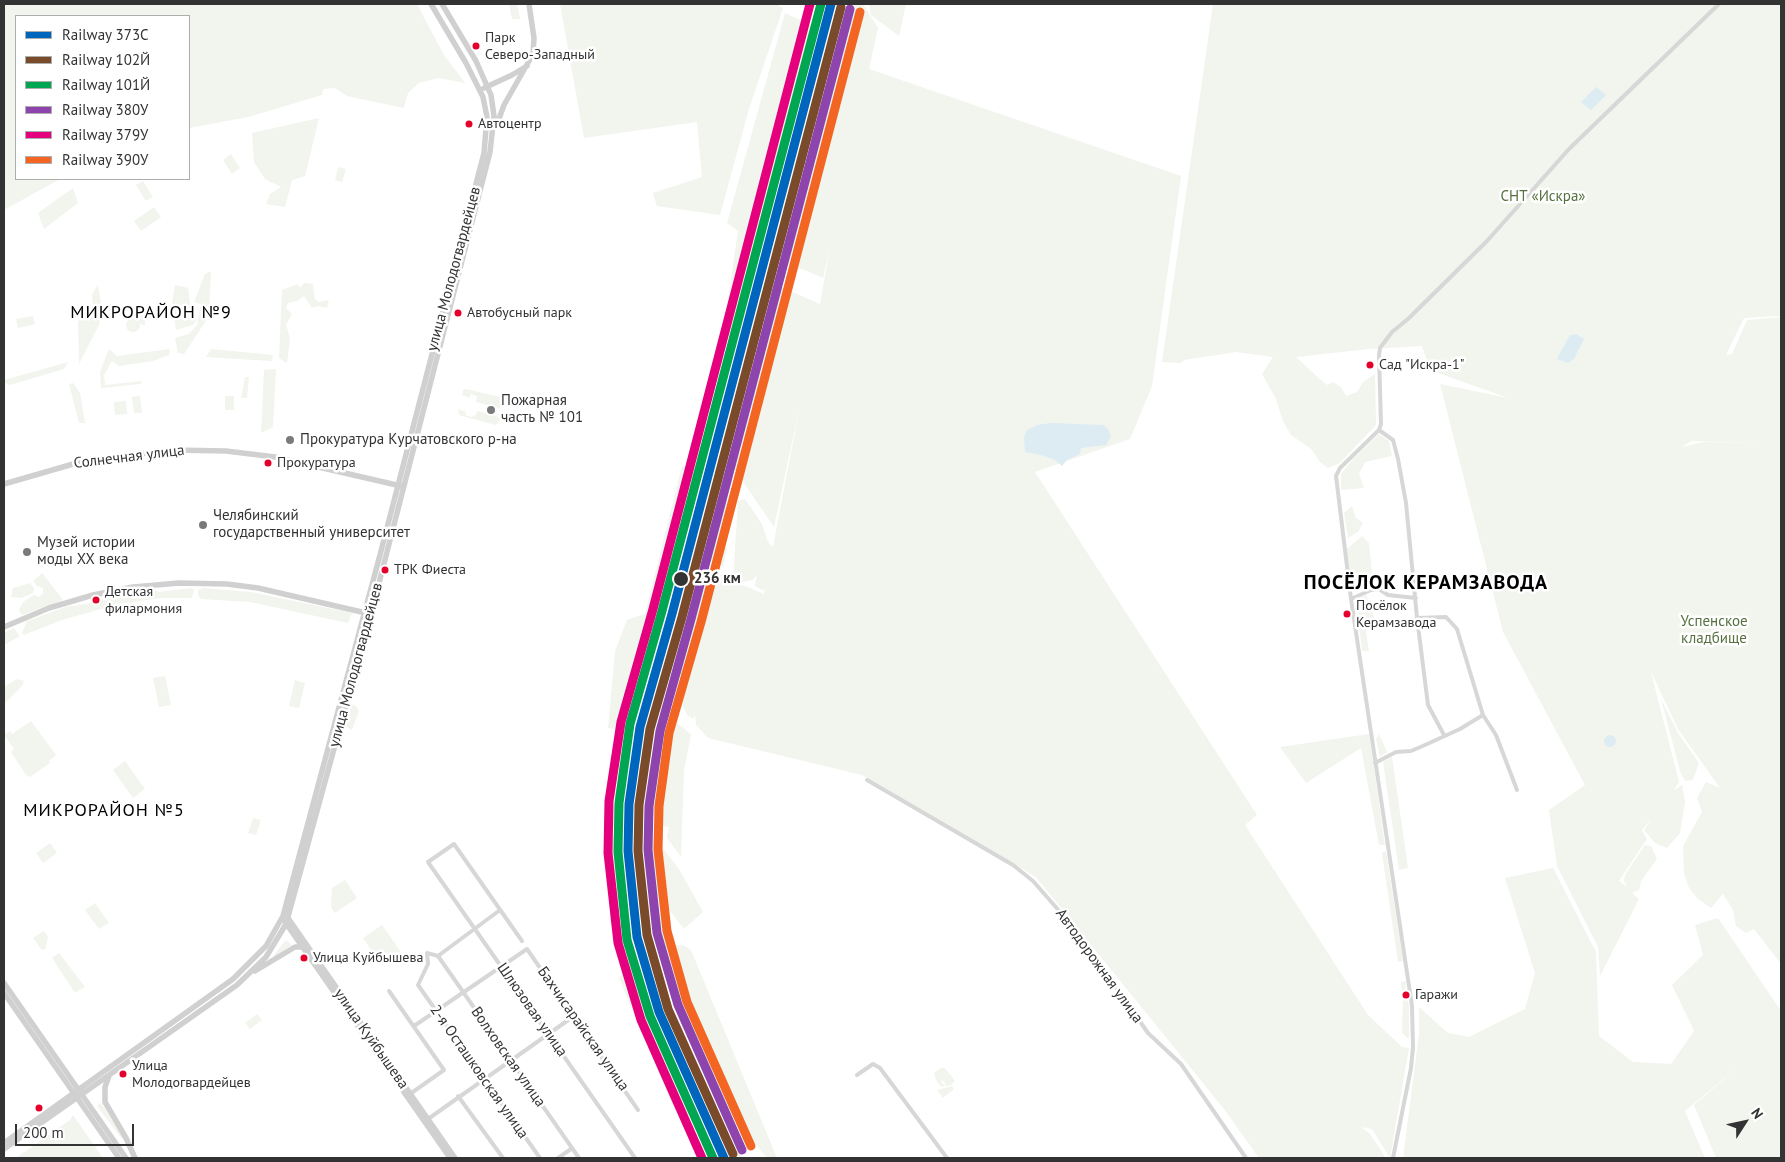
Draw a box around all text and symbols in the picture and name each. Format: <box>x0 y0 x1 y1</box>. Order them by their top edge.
legend <box>15 15 190 180</box>
text: Railway 373C <box>62 25 149 44</box>
place label: Парк Северо-Западный <box>485 30 595 62</box>
marker: Парк Северо-Западный <box>471 41 481 51</box>
text: Railway 102Й <box>62 50 150 69</box>
text: Railway 101Й <box>62 75 150 94</box>
text: Railway 380У <box>62 100 148 119</box>
place label: Автоцентр <box>478 116 542 132</box>
marker: Автоцентр <box>464 119 474 129</box>
text: Railway 379У <box>62 125 148 144</box>
text: Railway 390У <box>62 150 148 169</box>
street label: улица Молодогвардейцев <box>423 185 485 353</box>
park label: СНТ «Искра» <box>1500 188 1586 206</box>
district label: МИКРОРАЙОН №9 <box>69 302 233 324</box>
place label: Автобусный парк <box>467 305 572 321</box>
marker: Автобусный парк <box>453 308 463 318</box>
place label: Сад "Искра-1" <box>1379 357 1464 373</box>
marker: Сад "Искра-1" <box>1365 360 1375 370</box>
place label: Пожарная часть № 101 <box>501 392 583 427</box>
marker: Пожарная часть № 101 <box>485 404 497 416</box>
place label: Прокуратура Курчатовского р-на <box>300 431 517 449</box>
marker: Прокуратура Курчатовского р-на <box>284 434 296 446</box>
street label: Солнечная улица <box>73 441 185 473</box>
place label: Прокуратура <box>277 455 356 471</box>
marker: Прокуратура <box>263 458 273 468</box>
place label: Челябинский государственный университет <box>213 507 410 542</box>
marker: Челябинский государственный университет <box>197 519 209 531</box>
place label: Музей истории моды XX века <box>37 534 135 569</box>
marker: Музей истории моды XX века <box>21 546 33 558</box>
place label: ТРК Фиеста <box>394 562 466 578</box>
marker: ТРК Фиеста <box>380 565 390 575</box>
marker: 236 км <box>672 570 690 588</box>
place label: 236 км <box>694 570 741 588</box>
district label: ПОСЁЛОК КЕРАМЗАВОДА <box>1301 571 1551 595</box>
street label: улица Молодогвардейцев <box>325 581 387 749</box>
place label: Детская филармония <box>105 584 182 616</box>
marker: Детская филармония <box>91 595 101 605</box>
place label: Посёлок Керамзавода <box>1356 598 1436 630</box>
marker: Посёлок Керамзавода <box>1342 609 1352 619</box>
park label: Успенское кладбище <box>1680 613 1748 648</box>
district label: МИКРОРАЙОН №5 <box>22 800 186 822</box>
street label: Автодорожная улица <box>1051 905 1147 1027</box>
place label: Улица Куйбышева <box>313 950 423 966</box>
marker: Улица Куйбышева <box>299 953 309 963</box>
street label: Шлюзовая улица <box>493 960 571 1060</box>
street label: Бахчисарайская улица <box>533 963 633 1095</box>
street label: улица Куйбышева <box>330 985 412 1093</box>
place label: Гаражи <box>1415 987 1458 1003</box>
marker: Гаражи <box>1401 990 1411 1000</box>
street label: 2-я Осташковская улица <box>426 1002 532 1142</box>
street label: Волховская улица <box>467 1004 549 1110</box>
place label: Улица Молодогвардейцев <box>132 1058 251 1090</box>
marker: Улица Молодогвардейцев <box>118 1069 128 1079</box>
north arrow <box>1720 1097 1770 1147</box>
unlabelled marker <box>34 1103 44 1113</box>
text: N <box>1747 1104 1767 1122</box>
scale bar <box>18 1114 136 1146</box>
text: 200 m <box>23 1123 64 1142</box>

